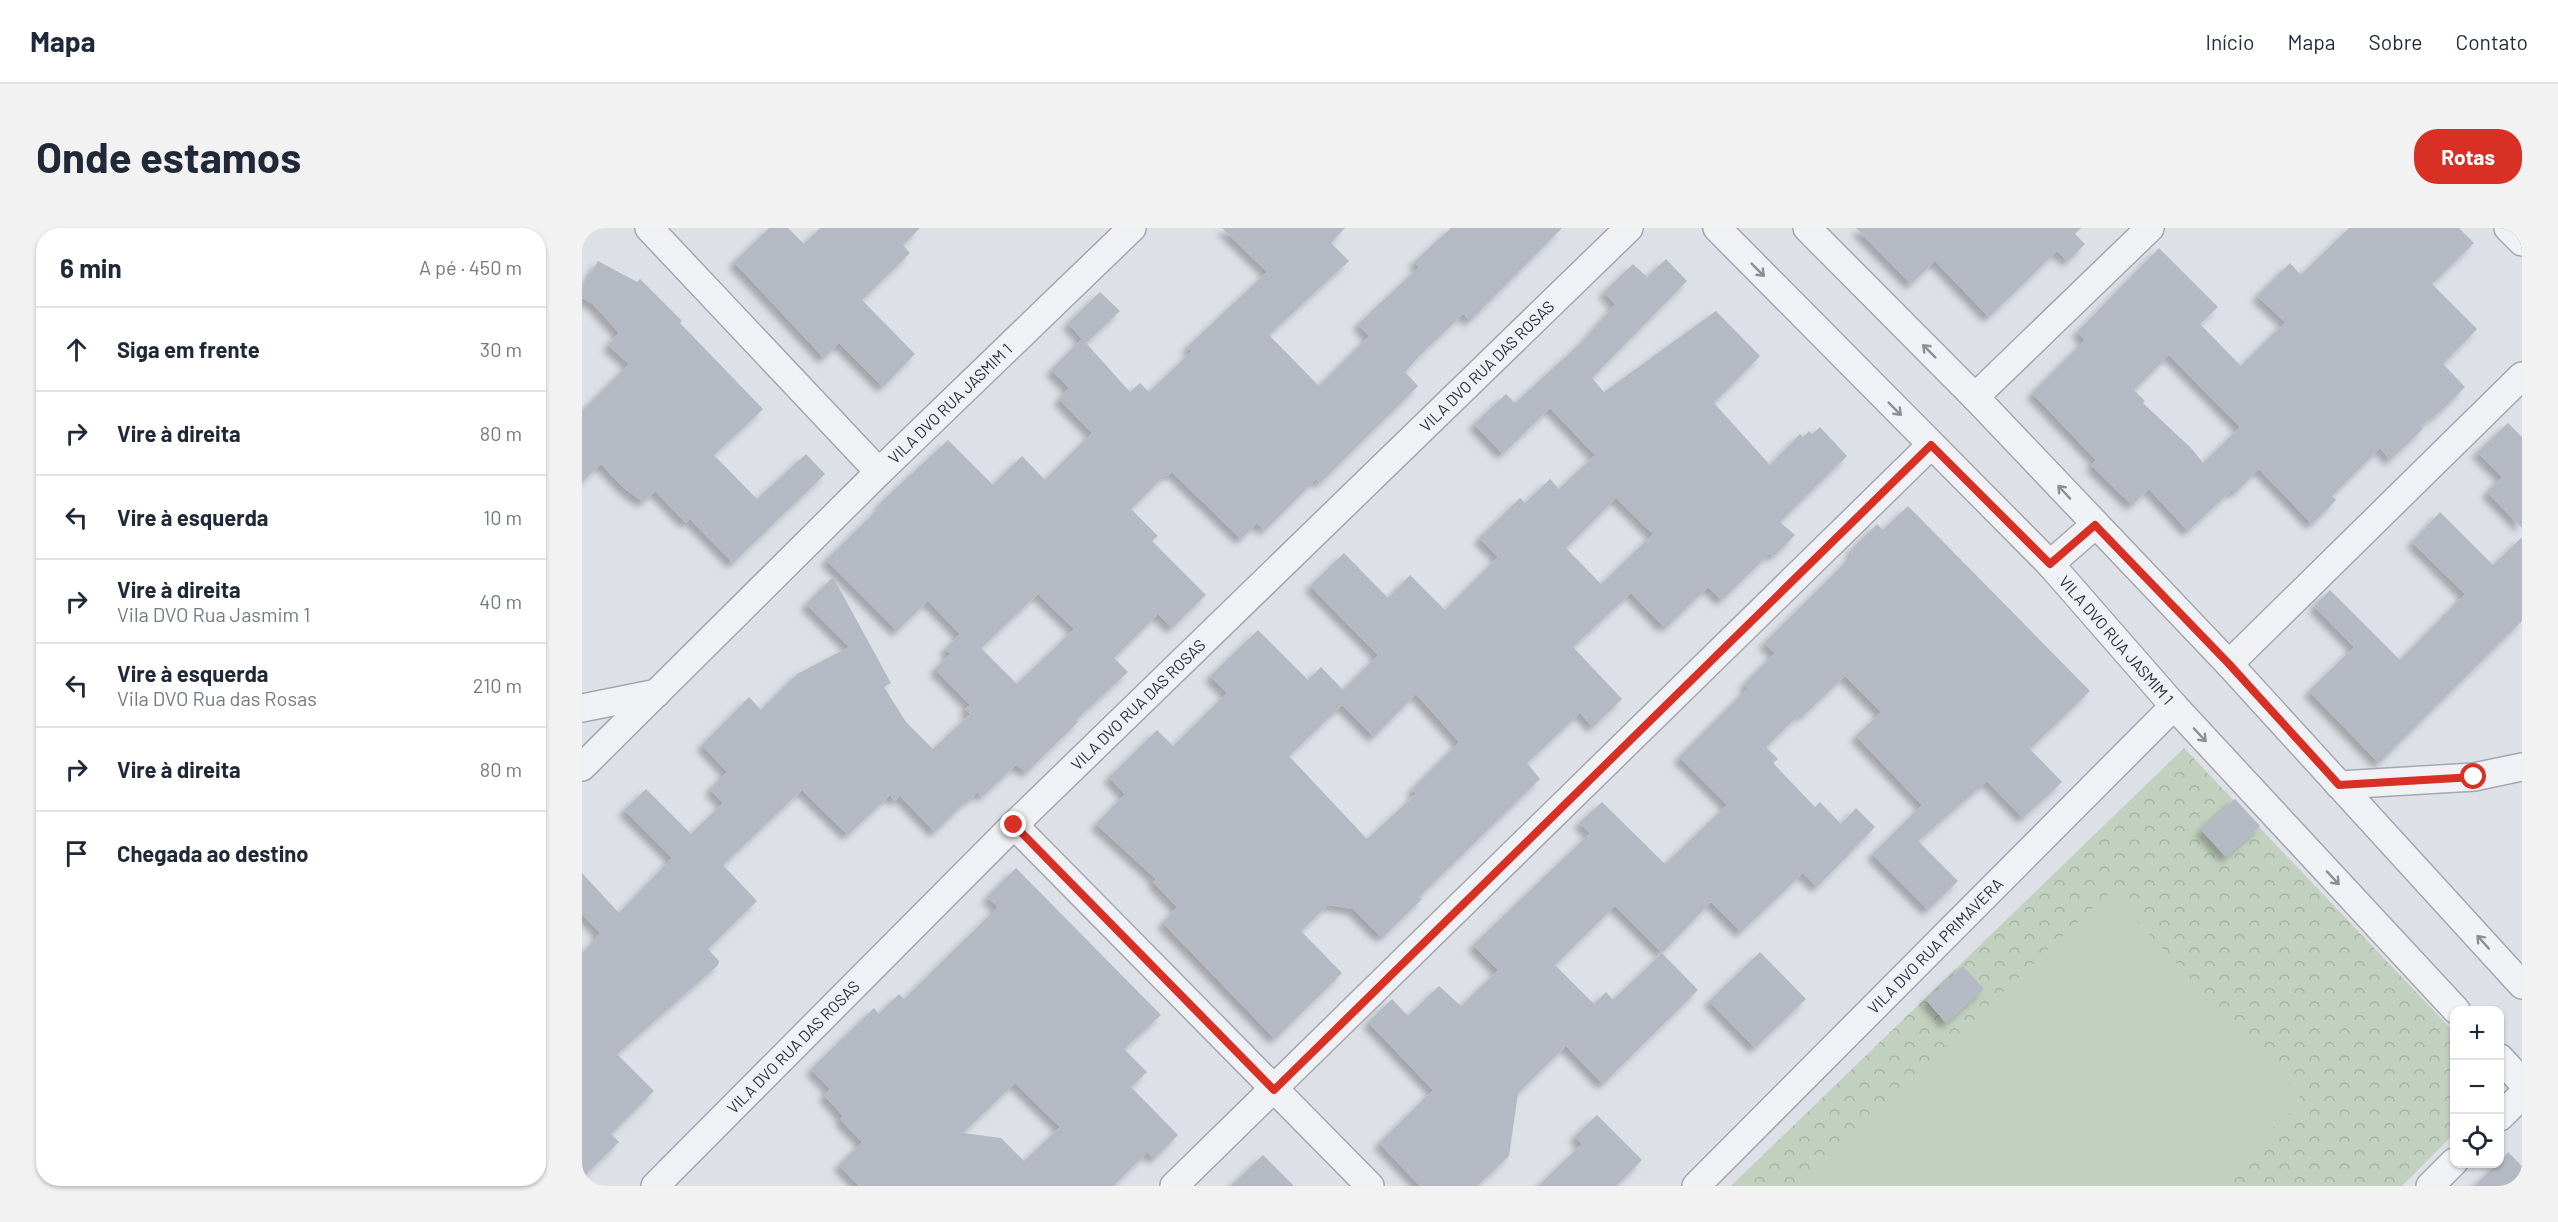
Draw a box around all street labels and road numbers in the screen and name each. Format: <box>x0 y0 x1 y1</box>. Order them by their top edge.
street label: VILA DVO RUA DAS ROSAS <box>1415 296 1558 435</box>
street label: VILA DVO RUA JASMIM 1 <box>884 339 1015 467</box>
street label: VILA DVO RUA JASMIM 1 <box>2056 571 2178 708</box>
street label: VILA DVO RUA DAS ROSAS <box>1067 635 1209 774</box>
street label: VILA DVO RUA PRIMAVERA <box>1863 873 2007 1017</box>
street label: VILA DVO RUA DAS ROSAS <box>723 976 863 1117</box>

